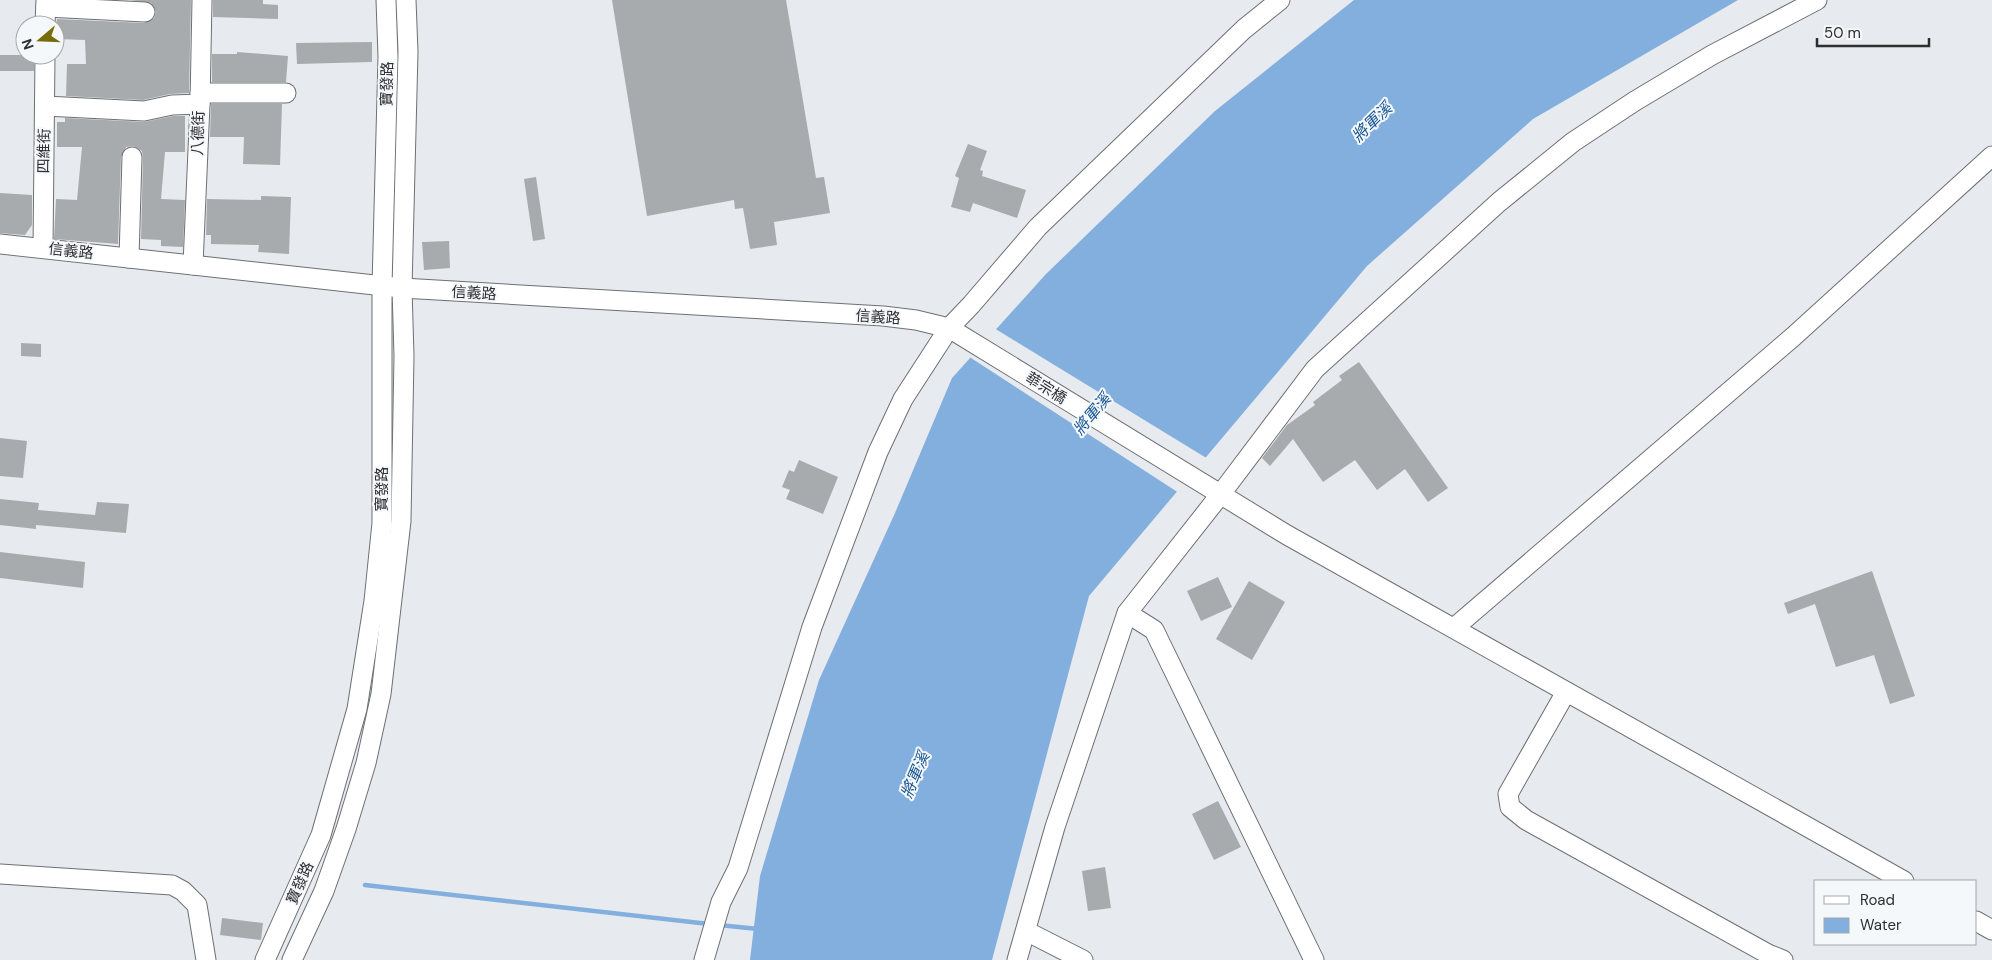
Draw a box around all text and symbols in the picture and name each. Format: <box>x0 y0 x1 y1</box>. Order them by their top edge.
north arrow <box>15 15 65 65</box>
scale bar <box>1817 15 1930 47</box>
text: 50 m <box>1824 23 1861 43</box>
text: N <box>18 36 38 52</box>
street label: 寶發路 <box>377 61 397 107</box>
water label: 將軍溪 <box>1347 96 1398 146</box>
street label: 八德街 <box>187 110 209 156</box>
street label: 四維街 <box>34 128 54 174</box>
street label: 信義路 <box>48 239 94 263</box>
street label: 信義路 <box>451 282 497 304</box>
street label: 信義路 <box>855 305 901 329</box>
street label: 華宗橋 <box>1022 368 1070 408</box>
water label: 將軍溪 <box>1069 387 1117 439</box>
street label: 寶發路 <box>372 466 392 512</box>
water label: 將軍溪 <box>896 747 935 801</box>
street label: 寶發路 <box>282 858 318 908</box>
legend <box>1814 880 1977 945</box>
text: Road <box>1860 890 1895 910</box>
text: Water <box>1860 915 1902 935</box>

